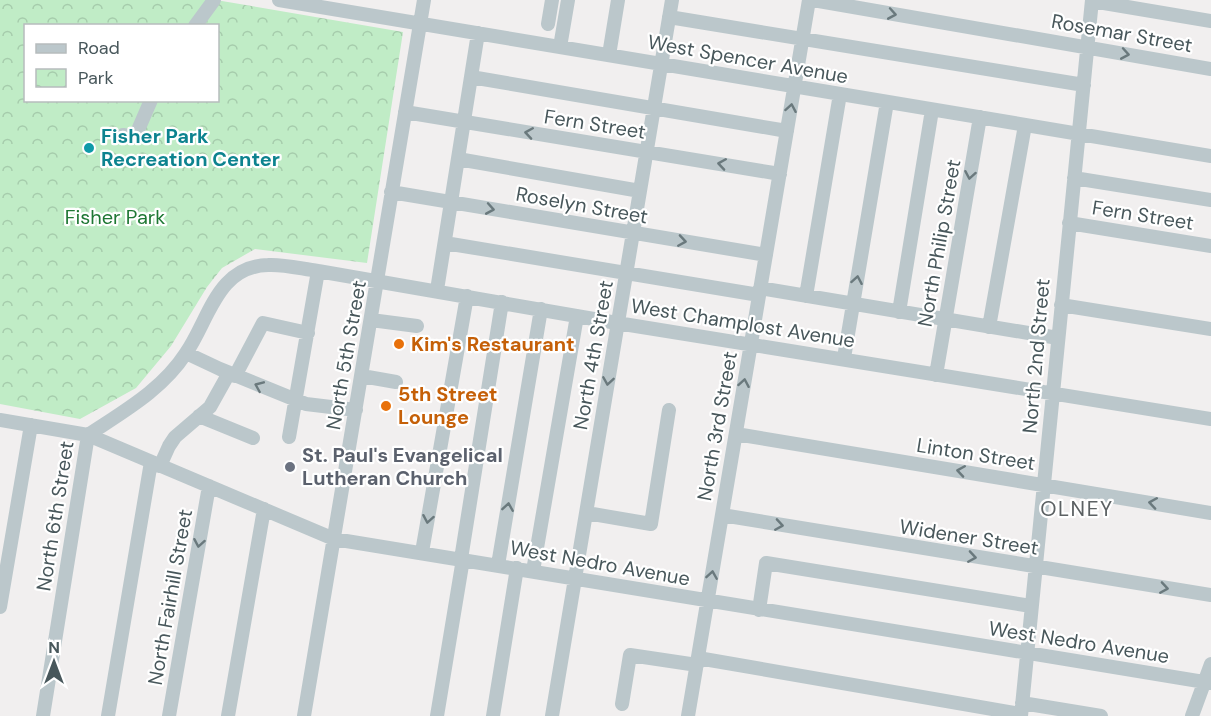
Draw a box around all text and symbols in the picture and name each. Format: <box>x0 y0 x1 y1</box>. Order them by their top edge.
one-way arrow <box>887 7 896 19</box>
street label: Rosemar Street <box>1050 8 1195 58</box>
legend <box>24 24 219 102</box>
street label: West Spencer Avenue <box>646 29 850 89</box>
text: Road <box>78 36 120 60</box>
one-way arrow <box>1120 47 1130 60</box>
text: Park <box>78 66 114 90</box>
street label: Fern Street <box>542 103 648 145</box>
one-way arrow <box>784 103 796 113</box>
place label: Fisher Park Recreation Center <box>101 123 280 172</box>
one-way arrow <box>525 127 534 139</box>
marker: Fisher Park Recreation Center <box>82 141 96 155</box>
street label: North Philip Street <box>911 157 967 329</box>
one-way arrow <box>717 159 726 171</box>
one-way arrow <box>964 170 977 180</box>
street label: Roselyn Street <box>514 181 650 229</box>
street label: Fern Street <box>1090 194 1196 236</box>
one-way arrow <box>485 202 495 215</box>
park label: Fisher Park <box>65 204 165 230</box>
one-way arrow <box>678 235 687 247</box>
one-way arrow <box>850 275 863 285</box>
street label: North 2nd Street <box>1016 277 1056 434</box>
street label: North 5th Street <box>320 278 372 432</box>
street label: North 4th Street <box>567 278 619 432</box>
street label: West Champlost Avenue <box>629 292 857 354</box>
place label: Kim's Restaurant <box>411 331 575 357</box>
marker: Kim's Restaurant <box>392 337 406 351</box>
street label: North 3rd Street <box>691 349 743 503</box>
one-way arrow <box>602 375 615 385</box>
one-way arrow <box>737 379 750 389</box>
one-way arrow <box>255 381 266 393</box>
place label: 5th Street Lounge <box>398 381 498 430</box>
marker: 5th Street Lounge <box>379 399 393 413</box>
street label: Linton Street <box>915 432 1037 476</box>
street label: North 6th Street <box>30 439 80 593</box>
place label: St. Paul's Evangelical Lutheran Church <box>302 442 503 491</box>
marker: St. Paul's Evangelical Lutheran Church <box>283 460 297 474</box>
one-way arrow <box>956 465 966 478</box>
district label: OLNEY <box>1040 495 1114 523</box>
one-way arrow <box>1149 497 1159 510</box>
one-way arrow <box>501 502 514 512</box>
street label: North Fairhill Street <box>142 507 198 687</box>
street label: Widener Street <box>898 513 1040 561</box>
one-way arrow <box>422 514 435 524</box>
one-way arrow <box>774 518 784 531</box>
street label: West Nedro Avenue <box>508 534 692 592</box>
one-way arrow <box>193 538 206 548</box>
one-way arrow <box>966 550 976 563</box>
one-way arrow <box>705 571 717 580</box>
one-way arrow <box>1159 581 1169 594</box>
street label: West Nedro Avenue <box>987 615 1171 669</box>
north arrow <box>24 632 84 692</box>
text: N <box>48 637 60 658</box>

